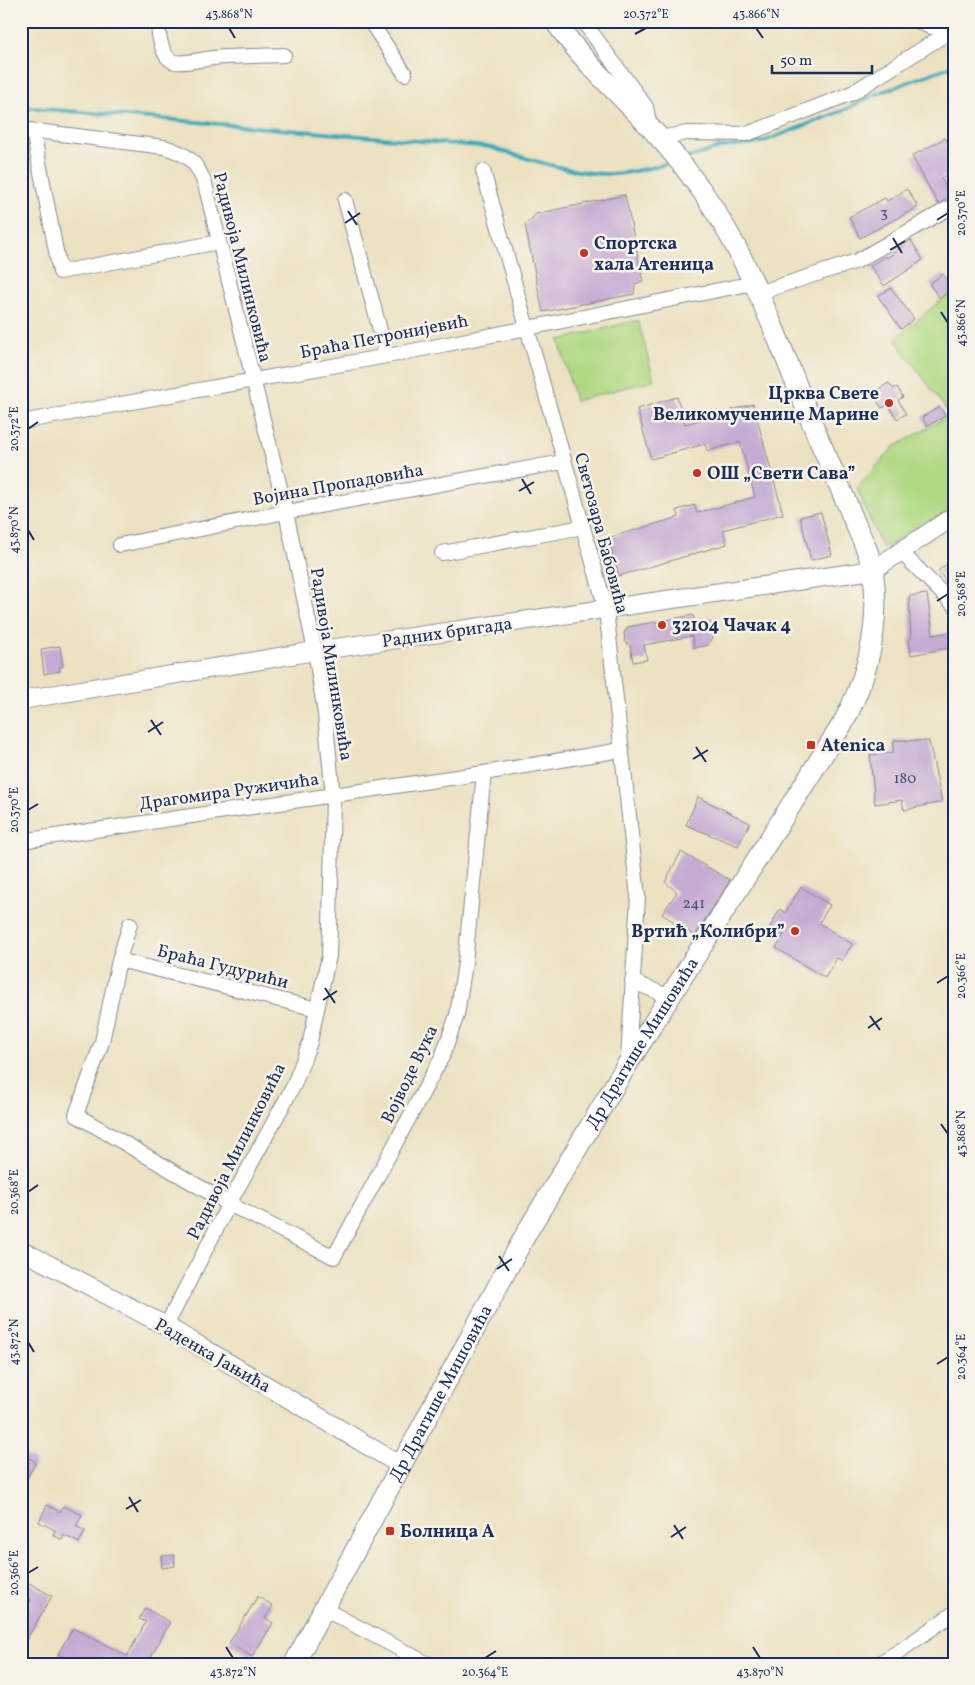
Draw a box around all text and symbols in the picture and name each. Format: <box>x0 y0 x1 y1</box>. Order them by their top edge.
text: 43.868°N <box>205 7 253 23</box>
text: 20.372°E <box>623 7 669 23</box>
text: 43.866°N <box>732 7 780 23</box>
scale bar <box>772 42 872 74</box>
text: 50 m <box>780 51 812 72</box>
street label: Радивоја Милинковића <box>206 170 277 365</box>
text: 20.370°E <box>954 190 970 236</box>
house number: 3 <box>880 203 888 224</box>
place label: Спортска хала Атеница <box>594 232 714 278</box>
marker: Спортска хала Атеница <box>578 247 590 259</box>
text: 43.866°N <box>954 299 970 347</box>
street label: Браћа Петронијевић <box>298 309 471 366</box>
place label: Црква Свете Великомученице Марине <box>653 382 879 428</box>
marker: Црква Свете Великомученице Марине <box>883 397 895 409</box>
text: 20.372°E <box>7 406 23 452</box>
street label: Светозара Бабовића <box>567 450 634 617</box>
street label: Војина Пропадовића <box>251 458 425 513</box>
place label: ОШ „Свети Сава” <box>707 462 856 487</box>
marker: ОШ „Свети Сава” <box>691 467 703 479</box>
text: 43.870°N <box>7 506 23 554</box>
street label: Радивоја Милинковића <box>303 566 358 763</box>
text: 20.368°E <box>954 571 970 617</box>
street label: Радних бригада <box>380 612 514 655</box>
place label: 32104 Чачак 4 <box>672 614 791 639</box>
marker: 32104 Чачак 4 <box>656 619 668 631</box>
place label: Atenica <box>821 734 885 759</box>
marker: Atenica <box>805 739 817 751</box>
street label: Драгомира Ружичића <box>138 767 321 817</box>
house number: 180 <box>894 769 916 790</box>
text: 20.370°E <box>7 787 23 833</box>
house number: 241 <box>683 894 705 915</box>
place label: Вртић „Колибри” <box>631 920 785 945</box>
marker: Вртић „Колибри” <box>789 925 801 937</box>
street label: Браћа Гудурићи <box>154 939 291 996</box>
street label: Др Драгише Мишовића <box>580 953 706 1134</box>
text: 20.366°E <box>954 953 970 999</box>
street label: Војводе Вука <box>376 1021 445 1128</box>
street label: Радивоја Милинковића <box>182 1059 293 1244</box>
text: 43.868°N <box>954 1110 970 1158</box>
text: 20.368°E <box>7 1169 23 1215</box>
street label: Др Драгише Мишовића <box>384 1301 499 1486</box>
street label: Раденка Јањића <box>150 1313 275 1400</box>
text: 43.872°N <box>7 1318 23 1365</box>
text: 20.364°E <box>954 1334 970 1380</box>
place label: Болница А <box>400 1520 495 1545</box>
marker: Болница А <box>384 1525 396 1537</box>
text: 20.366°E <box>7 1550 23 1596</box>
text: 43.872°N <box>210 1665 257 1681</box>
text: 20.364°E <box>462 1665 508 1681</box>
text: 43.870°N <box>736 1665 784 1681</box>

